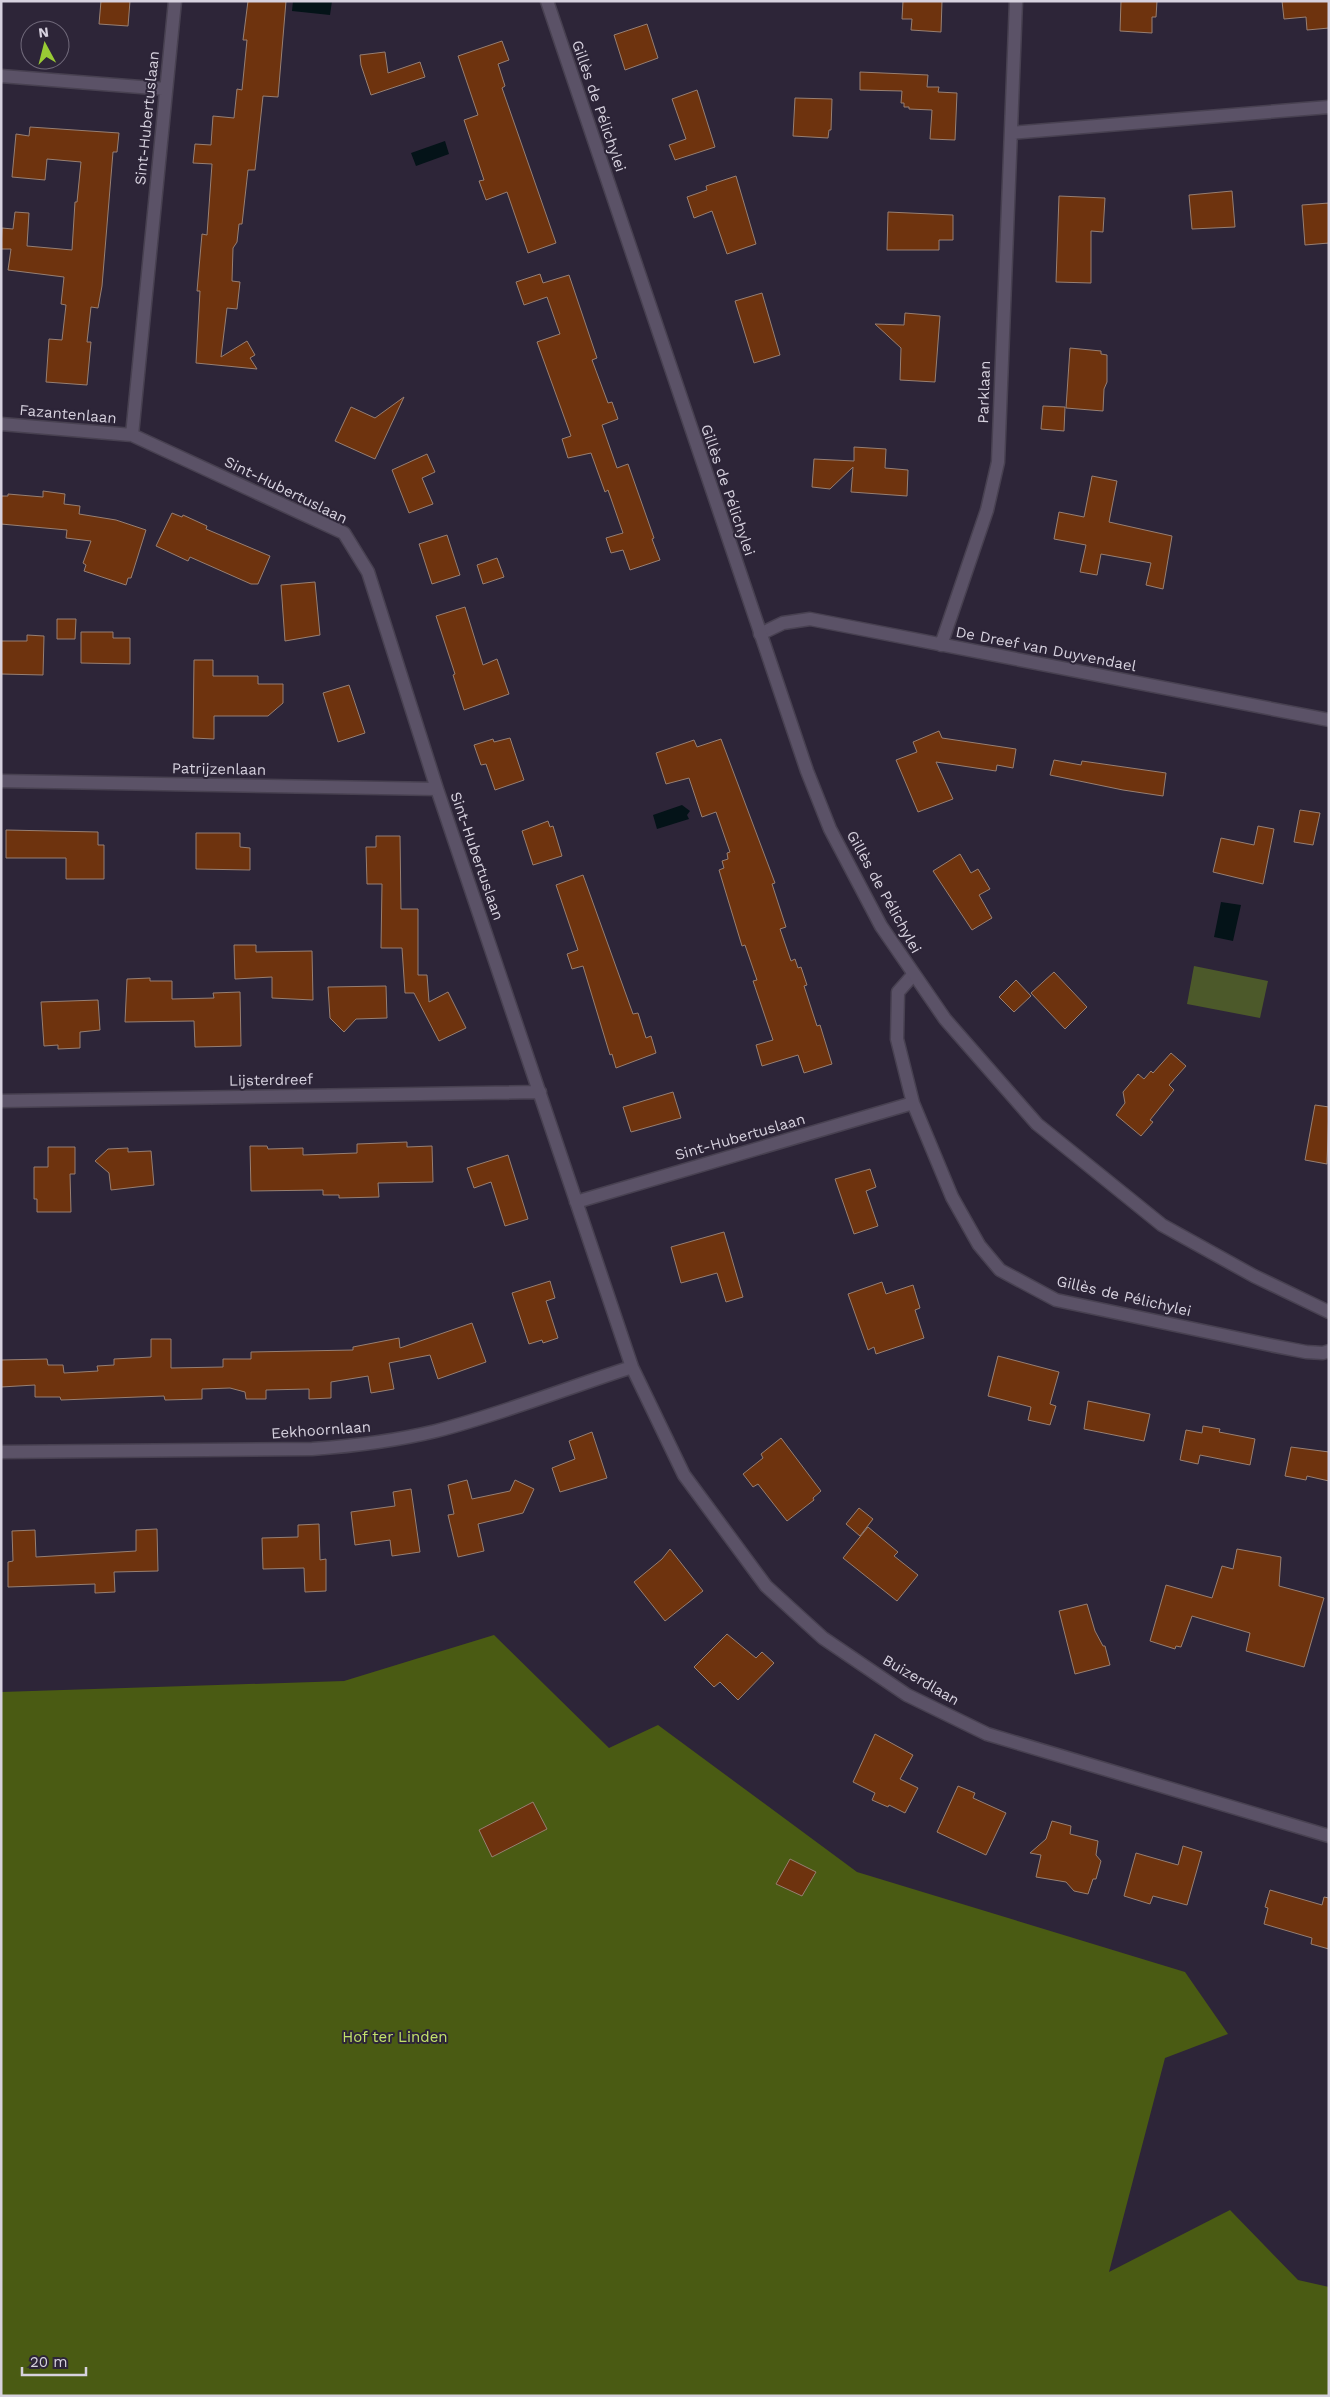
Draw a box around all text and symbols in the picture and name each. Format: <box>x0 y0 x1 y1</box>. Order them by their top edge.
north arrow <box>20 20 70 70</box>
text: N <box>37 24 50 41</box>
street label: Gillès de Pélichylei <box>568 38 630 174</box>
street label: Sint-Hubertuslaan <box>131 50 163 186</box>
street label: Parklaan <box>974 360 994 424</box>
street label: Fazantenlaan <box>19 401 117 427</box>
street label: Gillès de Pélichylei <box>697 422 759 558</box>
street label: Sint-Hubertuslaan <box>222 452 350 528</box>
street label: De Dreef van Duyvendael <box>954 623 1138 675</box>
street label: Patrijzenlaan <box>172 759 266 779</box>
street label: Sint-Hubertuslaan <box>447 789 507 923</box>
street label: Gillès de Pélichylei <box>843 827 925 957</box>
street label: Lijsterdreef <box>229 1070 313 1090</box>
street label: Sint-Hubertuslaan <box>673 1110 807 1164</box>
street label: Gillès de Pélichylei <box>1055 1272 1193 1320</box>
street label: Eekhoornlaan <box>270 1418 372 1442</box>
street label: Buizerdlaan <box>879 1651 963 1709</box>
park label: Hof ter Linden <box>342 2028 448 2046</box>
scale bar <box>22 2344 86 2376</box>
text: 20 m <box>30 2353 68 2371</box>

